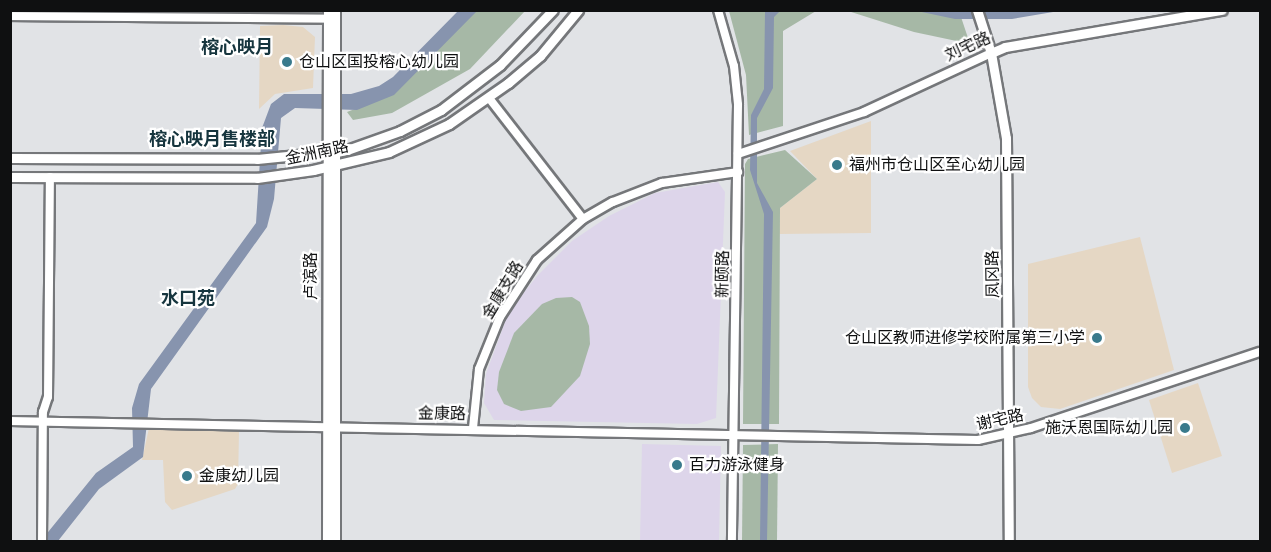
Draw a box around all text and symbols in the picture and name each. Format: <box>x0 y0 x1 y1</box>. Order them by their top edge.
street label: 刘宅路 <box>942 28 994 66</box>
district label: 榕心映月 <box>201 36 273 58</box>
place label: 仓山区国投榕心幼儿园 <box>299 52 459 72</box>
marker: 仓山区国投榕心幼儿园 <box>280 55 294 69</box>
district label: 榕心映月售楼部 <box>149 128 275 150</box>
street label: 金洲南路 <box>284 137 350 169</box>
place label: 福州市仓山区至心幼儿园 <box>849 155 1025 175</box>
marker: 福州市仓山区至心幼儿园 <box>830 158 844 172</box>
street label: 新颐路 <box>713 250 733 298</box>
street label: 凤冈路 <box>983 250 1003 298</box>
street label: 卢滨路 <box>301 252 321 300</box>
street label: 金康支路 <box>478 258 528 322</box>
district label: 水口苑 <box>161 287 215 309</box>
place label: 仓山区教师进修学校附属第三小学 <box>845 328 1085 348</box>
marker: 仓山区教师进修学校附属第三小学 <box>1090 331 1104 345</box>
street label: 金康路 <box>418 404 466 424</box>
street label: 谢宅路 <box>975 406 1025 434</box>
place label: 施沃恩国际幼儿园 <box>1045 418 1173 438</box>
marker: 施沃恩国际幼儿园 <box>1178 421 1192 435</box>
place label: 百力游泳健身 <box>689 455 785 475</box>
marker: 百力游泳健身 <box>670 458 684 472</box>
place label: 金康幼儿园 <box>199 466 279 486</box>
marker: 金康幼儿园 <box>180 469 194 483</box>

